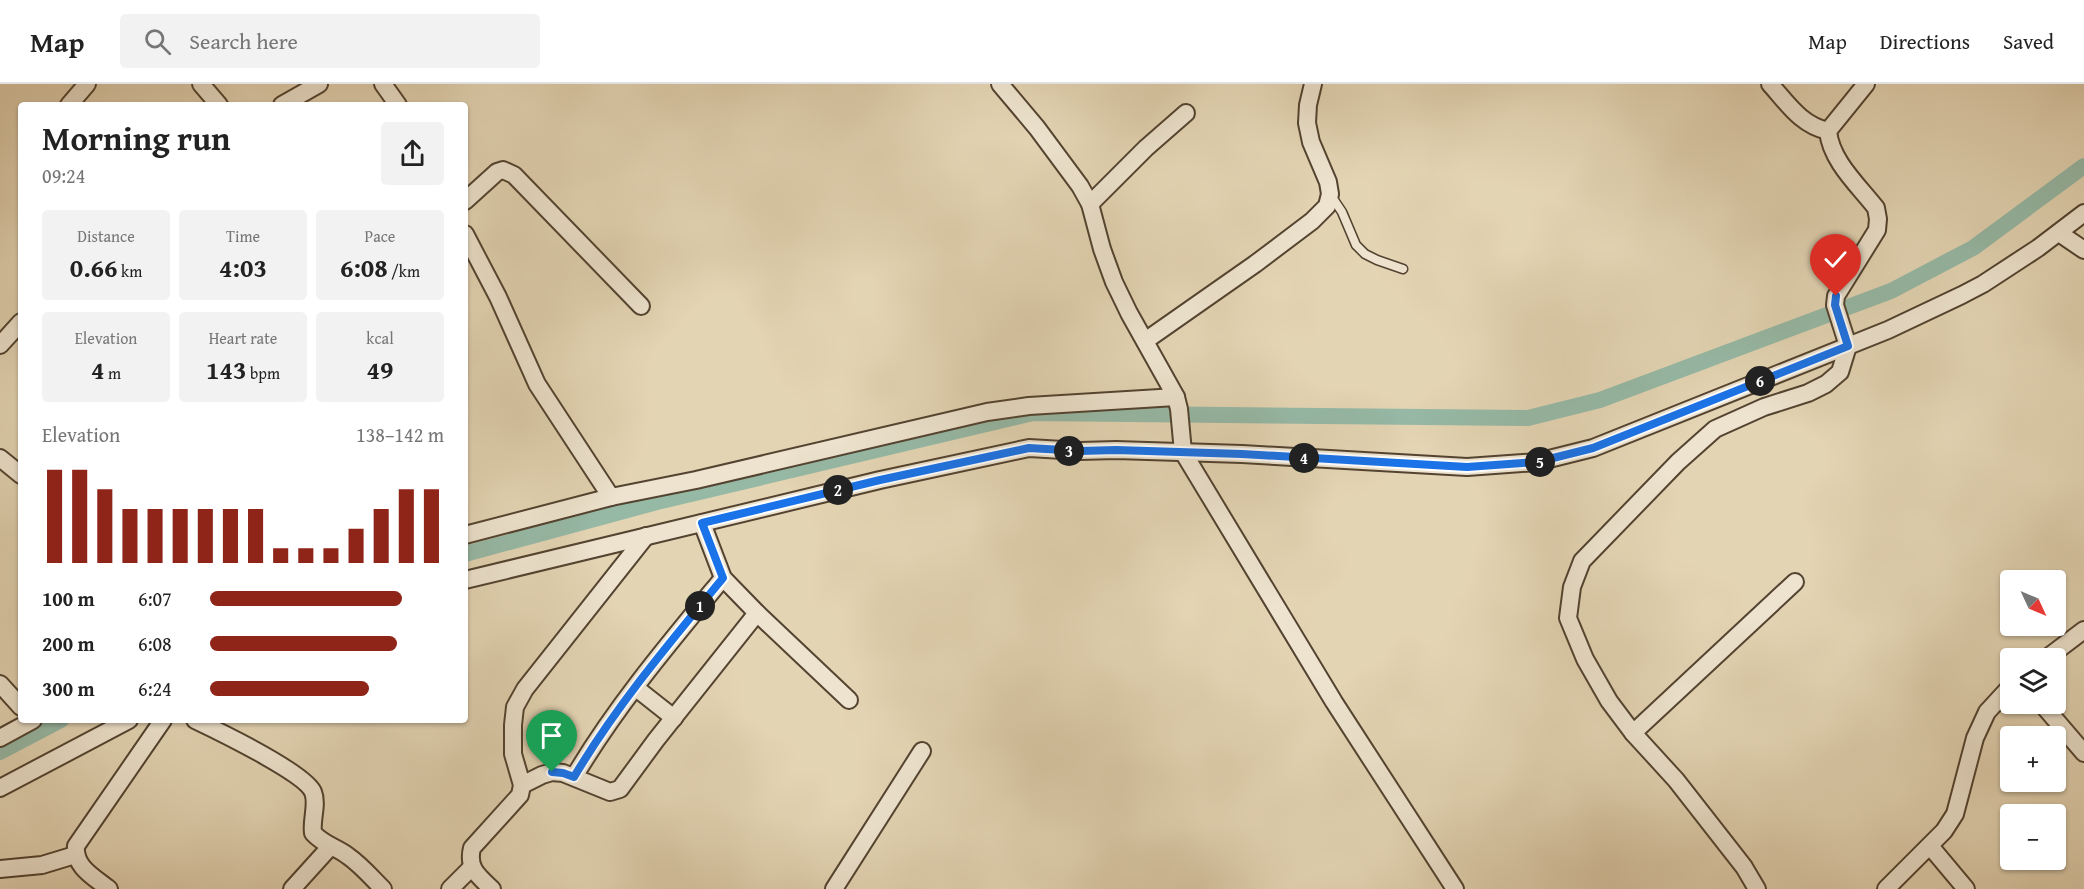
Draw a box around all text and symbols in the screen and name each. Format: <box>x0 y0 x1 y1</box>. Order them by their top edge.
search box <box>120 14 540 68</box>
text: Map <box>30 21 84 62</box>
icon: search <box>141 25 174 58</box>
text: Search here <box>189 25 298 57</box>
text: Map <box>1808 26 1847 57</box>
text: Directions <box>1880 26 1970 57</box>
text: Saved <box>2003 26 2054 57</box>
text: Morning run <box>42 114 231 162</box>
button: share <box>381 122 444 185</box>
text: 09:24 <box>42 161 85 190</box>
text: Distance <box>77 224 135 248</box>
text: Time <box>226 224 260 248</box>
text: Pace <box>365 224 395 248</box>
pin <box>1810 234 1861 296</box>
icon: check <box>1819 243 1852 276</box>
text: 0.66 <box>70 248 118 287</box>
text: 4:03 <box>219 248 267 287</box>
text: 6:08 <box>340 248 388 287</box>
text: km <box>118 259 142 283</box>
text: /km <box>388 259 420 283</box>
text: Elevation <box>75 326 137 350</box>
text: Heart rate <box>209 326 277 350</box>
text: kcal <box>366 326 394 350</box>
text: 4 <box>91 350 104 389</box>
text: 143 <box>206 350 246 389</box>
text: 49 <box>367 350 393 389</box>
text: m <box>104 361 121 385</box>
text: bpm <box>246 361 280 385</box>
pin: 6 <box>1745 366 1775 396</box>
text: 6 <box>1756 369 1764 393</box>
text: Elevation <box>42 420 120 449</box>
text: 138–142 m <box>356 420 444 449</box>
pin: 3 <box>1054 436 1084 466</box>
text: 3 <box>1065 439 1073 463</box>
pin: 4 <box>1289 443 1319 473</box>
text: 4 <box>1300 446 1308 470</box>
pin: 5 <box>1525 447 1555 477</box>
text: 5 <box>1536 450 1544 474</box>
pin: 2 <box>823 475 853 505</box>
text: 2 <box>834 478 842 502</box>
north arrow <box>2000 570 2066 636</box>
map controls <box>2000 570 2066 870</box>
text: 100 m <box>42 584 95 613</box>
text: 6:07 <box>138 584 172 613</box>
pin: 1 <box>685 591 715 621</box>
text: 1 <box>696 594 704 618</box>
text: 200 m <box>42 629 95 658</box>
text: 6:08 <box>138 629 172 658</box>
button: layers <box>2000 648 2066 714</box>
text: 300 m <box>42 674 95 703</box>
text: 6:24 <box>138 674 172 703</box>
pin <box>526 710 577 772</box>
icon: arrive <box>535 719 568 752</box>
button: + <box>2000 726 2066 792</box>
button: − <box>2000 804 2066 870</box>

